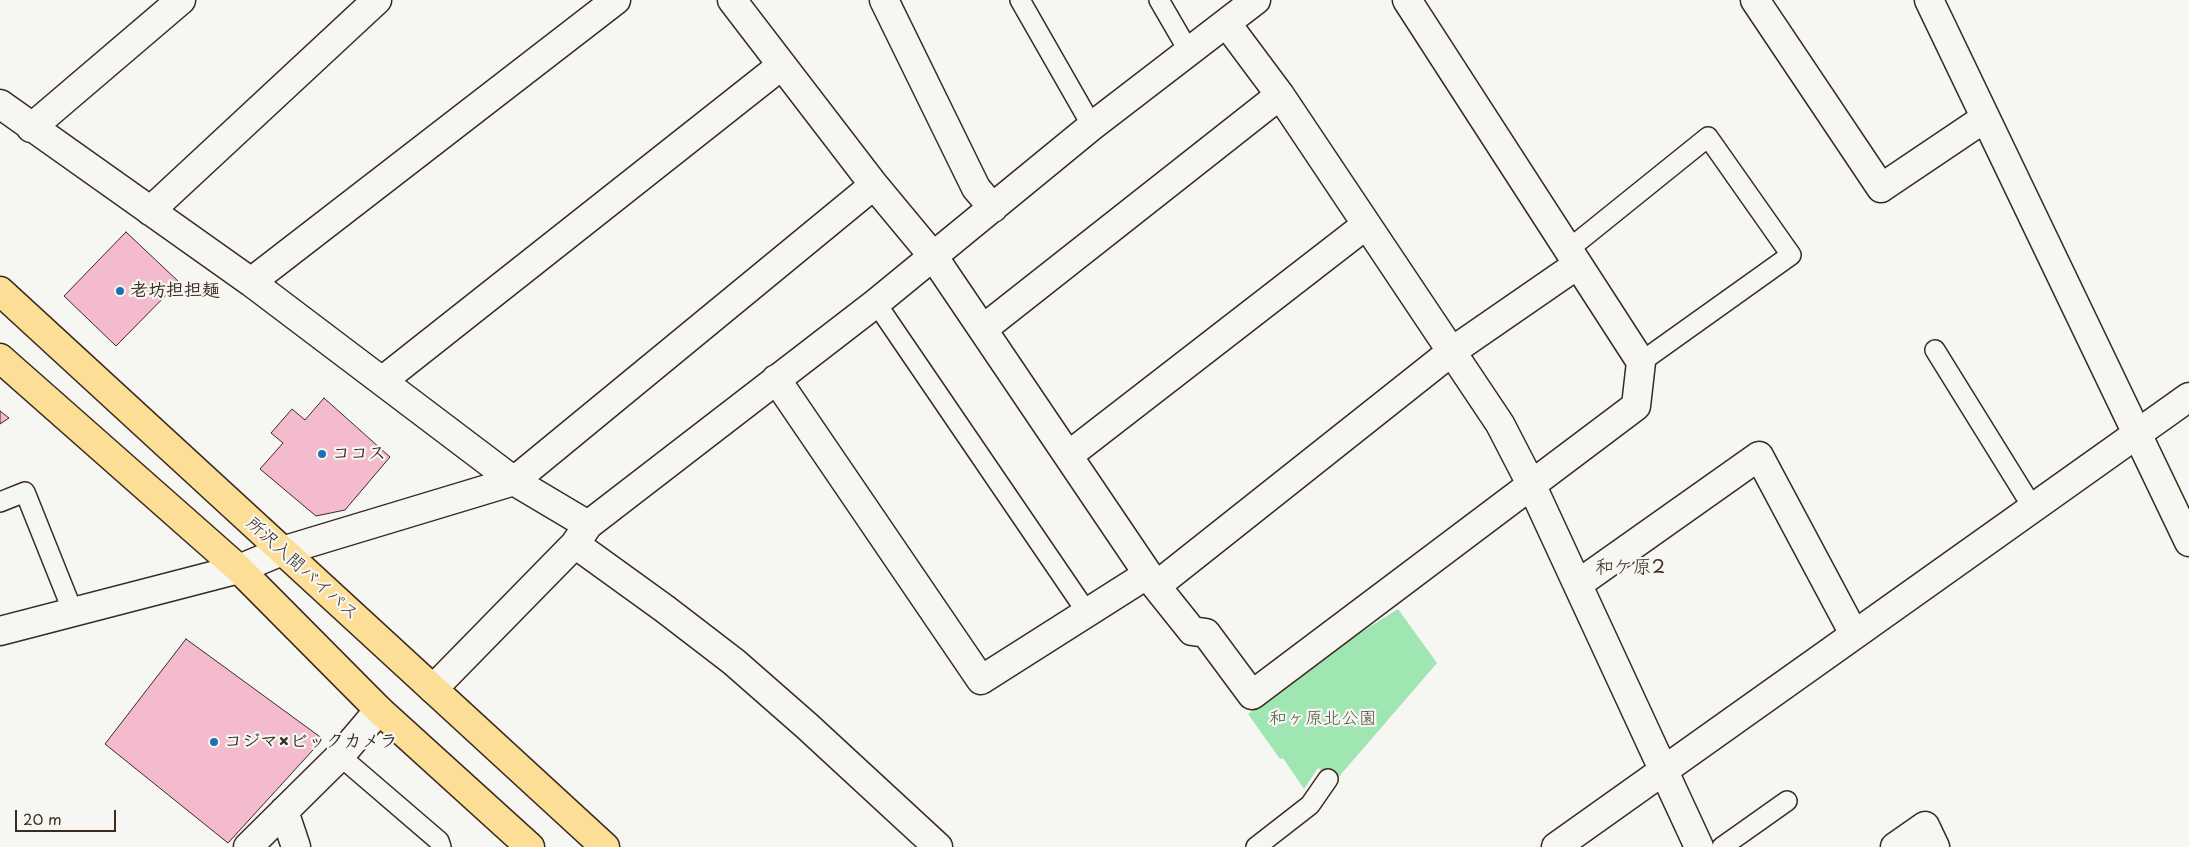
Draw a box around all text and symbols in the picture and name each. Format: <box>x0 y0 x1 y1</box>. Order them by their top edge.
place label: 老坊担担麺 <box>130 280 220 302</box>
marker: 老坊担担麺 <box>114 285 126 297</box>
place label: ココス <box>332 443 386 465</box>
marker: ココス <box>316 448 328 460</box>
street label: 所沢入間バイパス <box>241 513 363 625</box>
district label: 和ケ原2 <box>1595 557 1665 579</box>
park label: 和ヶ原北公園 <box>1269 708 1377 730</box>
place label: コジマ×ビックカメラ <box>224 731 398 753</box>
marker: コジマ×ビックカメラ <box>208 736 220 748</box>
scale bar <box>18 800 119 832</box>
text: 20 m <box>23 807 62 830</box>

